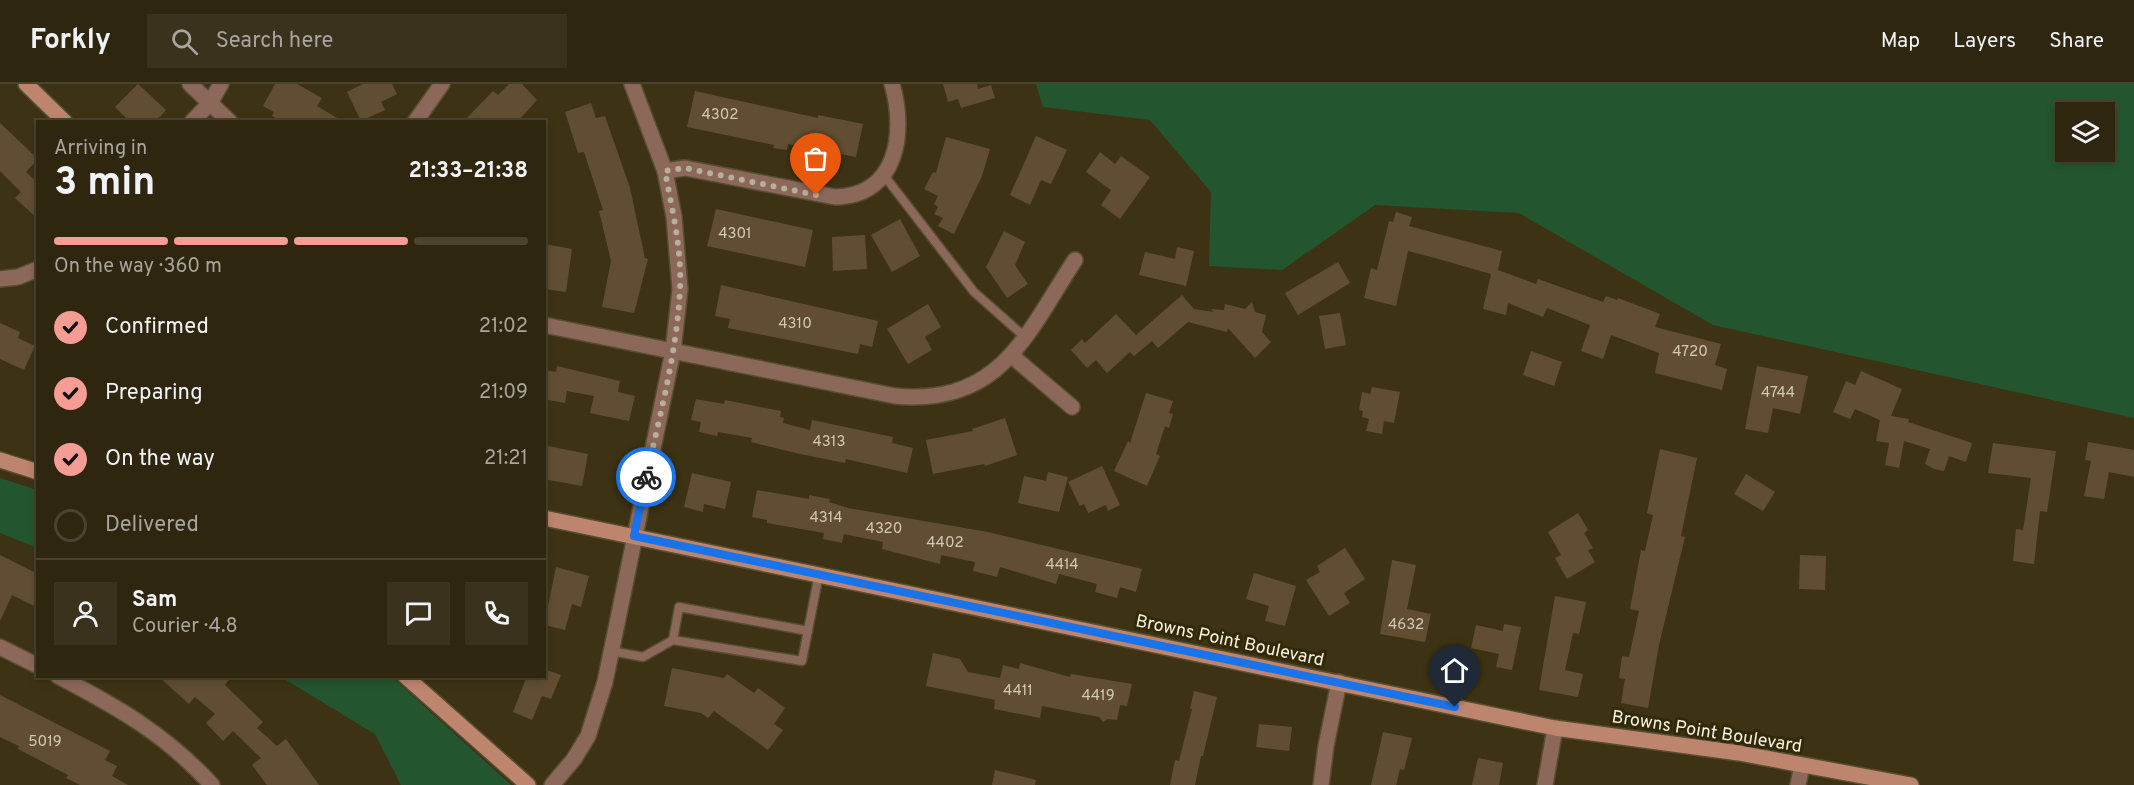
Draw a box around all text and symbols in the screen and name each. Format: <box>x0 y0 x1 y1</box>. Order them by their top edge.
search box <box>147 14 567 68</box>
text: Forkly <box>30 23 111 59</box>
icon: search <box>168 25 201 58</box>
text: Search here <box>216 28 333 55</box>
text: Map <box>1881 28 1920 55</box>
text: Layers <box>1953 28 2016 55</box>
text: Share <box>2049 28 2104 55</box>
map controls <box>2055 102 2115 162</box>
button: layers <box>2055 102 2115 162</box>
house number: 4302 <box>701 106 739 125</box>
pin <box>790 133 841 195</box>
text: Arriving in <box>54 136 147 162</box>
icon: bag <box>799 142 832 175</box>
text: 21:33–21:38 <box>408 158 528 185</box>
text: 3 min <box>54 160 155 209</box>
house number: 4301 <box>718 225 752 244</box>
text: On the way · 360 m <box>54 254 222 280</box>
icon: check <box>54 311 87 344</box>
text: Confirmed <box>105 314 209 341</box>
text: 21:02 <box>479 314 528 340</box>
house number: 4310 <box>778 315 812 334</box>
house number: 4720 <box>1672 343 1708 362</box>
icon: check <box>54 377 87 410</box>
text: Preparing <box>105 380 203 407</box>
text: 21:09 <box>479 380 528 406</box>
house number: 4744 <box>1761 384 1795 403</box>
house number: 4313 <box>813 433 845 452</box>
icon: check <box>54 443 87 476</box>
text: On the way <box>105 446 215 473</box>
text: 21:21 <box>484 446 528 472</box>
courier <box>616 447 676 507</box>
icon: bike <box>630 461 663 494</box>
house number: 4314 <box>810 509 842 528</box>
text: Delivered <box>105 512 199 539</box>
house number: 4320 <box>866 520 902 539</box>
house number: 4402 <box>926 534 964 553</box>
house number: 4414 <box>1045 556 1079 575</box>
button: person <box>54 582 117 645</box>
button: chat <box>387 582 450 645</box>
button: phone <box>465 582 528 645</box>
text: Sam <box>132 587 177 614</box>
street label: Browns Point Boulevard <box>1133 610 1326 673</box>
text: Courier · 4.8 <box>132 614 238 640</box>
house number: 4632 <box>1388 616 1424 635</box>
pin <box>1429 645 1480 707</box>
icon: home <box>1438 654 1471 687</box>
house number: 4411 <box>1003 682 1033 701</box>
house number: 4419 <box>1081 687 1115 706</box>
street label: Browns Point Boulevard <box>1610 706 1804 759</box>
house number: 5019 <box>28 733 62 752</box>

